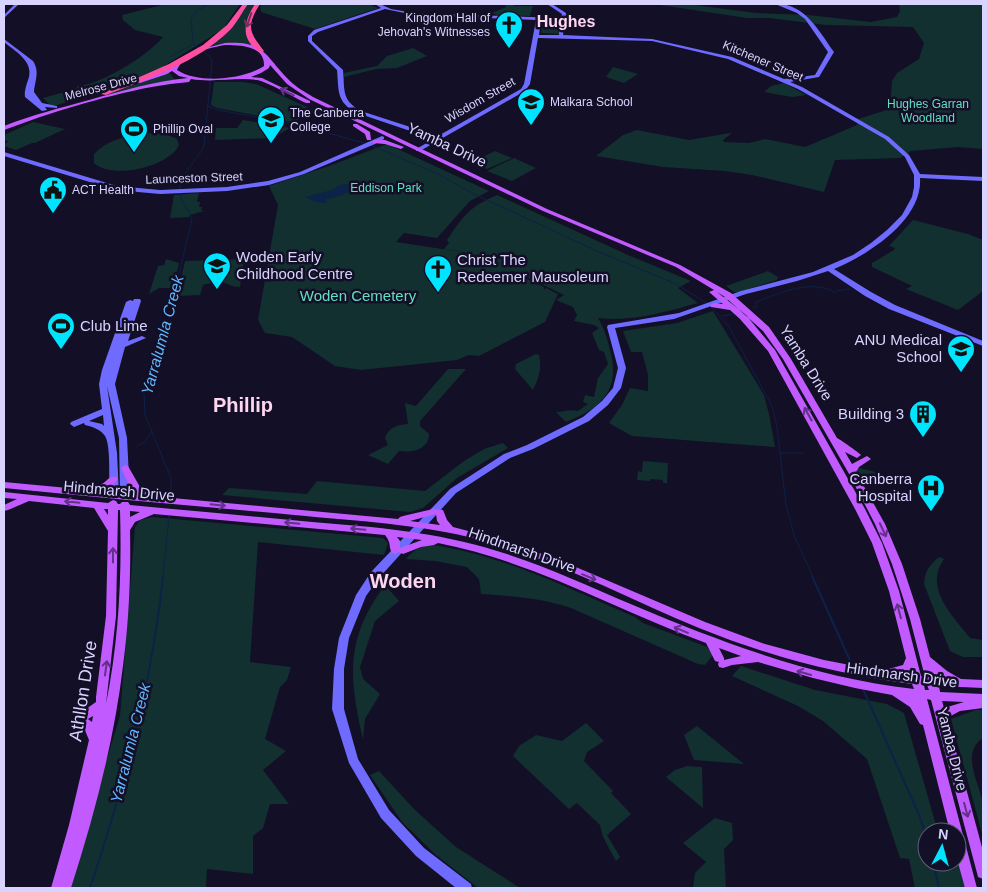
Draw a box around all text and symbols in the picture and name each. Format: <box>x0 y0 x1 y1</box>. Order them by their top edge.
church icon: Kingdom Hall of Jehovah's Witnesses <box>494 10 524 49</box>
one-way arrow <box>244 11 254 27</box>
place label: Kingdom Hall of Jehovah's Witnesses <box>378 11 491 39</box>
district label: Hughes <box>537 13 595 30</box>
street label: Kitchener Street <box>721 38 806 85</box>
street label: Melrose Drive <box>63 71 139 103</box>
street label: Wisdom Street <box>442 74 518 126</box>
one-way arrow <box>280 87 295 96</box>
school or university icon: Malkara School <box>516 87 546 126</box>
place label: Malkara School <box>550 95 633 109</box>
park label: Hughes Garran Woodland <box>887 97 969 125</box>
school or university icon: The Canberra College <box>256 105 286 144</box>
place label: The Canberra College <box>290 106 364 134</box>
sports icon: Phillip Oval <box>119 114 149 153</box>
street label: Yamba Drive <box>405 119 490 170</box>
place label: Phillip Oval <box>153 122 213 136</box>
street label: Launceston Street <box>145 169 244 187</box>
public building icon: ACT Health <box>38 175 68 214</box>
park label: Eddison Park <box>350 181 423 195</box>
place label: ACT Health <box>72 183 134 197</box>
place label: Woden Early Childhood Centre <box>236 248 353 282</box>
school or university icon: Woden Early Childhood Centre <box>202 251 232 290</box>
place label: Christ The Redeemer Mausoleum <box>457 251 609 285</box>
church icon: Christ The Redeemer Mausoleum <box>423 254 453 293</box>
water label: Yarralumla Creek <box>138 272 187 397</box>
park label: Woden Cemetery <box>300 287 417 304</box>
sports icon: Club Lime <box>46 311 76 350</box>
place label: Club Lime <box>80 317 148 334</box>
street label: Yamba Drive <box>777 322 836 404</box>
place label: ANU Medical School <box>854 331 942 365</box>
school or university icon: ANU Medical School <box>946 334 976 373</box>
district label: Phillip <box>213 394 273 416</box>
building icon: Building 3 <box>908 399 938 438</box>
place label: Building 3 <box>838 405 904 422</box>
one-way arrow <box>803 407 813 422</box>
place label: Canberra Hospital <box>849 470 913 504</box>
hospital icon: Canberra Hospital <box>916 473 946 512</box>
street label: Hindmarsh Drive <box>63 477 175 504</box>
one-way arrow <box>64 497 80 507</box>
one-way arrow <box>210 500 226 509</box>
one-way arrow <box>285 518 301 528</box>
one-way arrow <box>878 522 888 537</box>
street label: Hindmarsh Drive <box>467 523 578 576</box>
one-way arrow <box>351 524 367 534</box>
one-way arrow <box>108 547 118 564</box>
district label: Woden <box>370 570 436 592</box>
one-way arrow <box>581 573 597 582</box>
one-way arrow <box>894 604 903 620</box>
one-way arrow <box>674 624 689 634</box>
street label: Athllon Drive <box>65 639 101 743</box>
street label: Hindmarsh Drive <box>846 658 959 691</box>
one-way arrow <box>101 661 111 677</box>
one-way arrow <box>796 668 812 677</box>
water label: Yarralumla Creek <box>107 680 154 805</box>
street label: Yamba Drive <box>934 705 971 792</box>
one-way arrow <box>962 802 972 818</box>
north arrow <box>917 822 967 872</box>
text: N <box>937 826 949 843</box>

